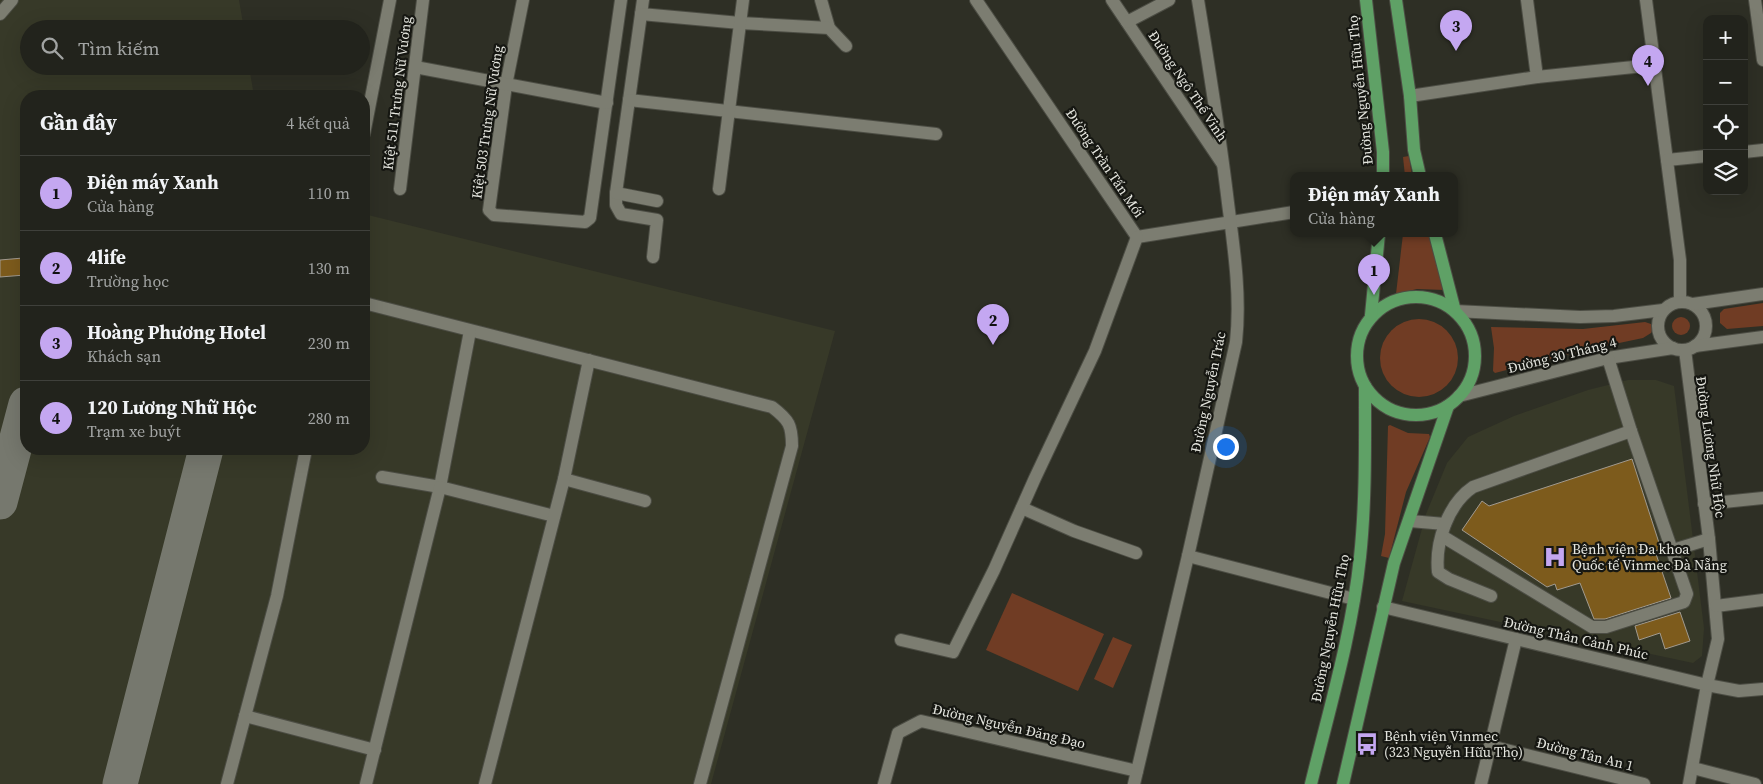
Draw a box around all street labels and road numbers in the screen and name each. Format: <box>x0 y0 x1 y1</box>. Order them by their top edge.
street label: Đường Nguyễn Hữu Thọ <box>1342 14 1378 166</box>
street label: Kiệt 511 Trưng Nữ Vương <box>378 15 416 171</box>
street label: Đường Ngô Thế Vinh <box>1144 27 1232 145</box>
street label: Kiệt 503 Trưng Nữ Vương <box>466 44 508 200</box>
street label: Đường Trần Tấn Mới <box>1061 104 1149 222</box>
street label: Đường Nguyễn Trác <box>1185 330 1231 454</box>
street label: Đường 30 Tháng 4 <box>1505 332 1619 378</box>
street label: Đường Lương Nhữ Hộc <box>1691 375 1731 519</box>
street label: Đường Nguyễn Hữu Thọ <box>1306 552 1354 704</box>
street label: Đường Thân Cảnh Phúc <box>1502 612 1650 664</box>
street label: Đường Nguyễn Đăng Đạo <box>931 699 1088 753</box>
street label: Đường Tân An 1 <box>1534 732 1636 776</box>

